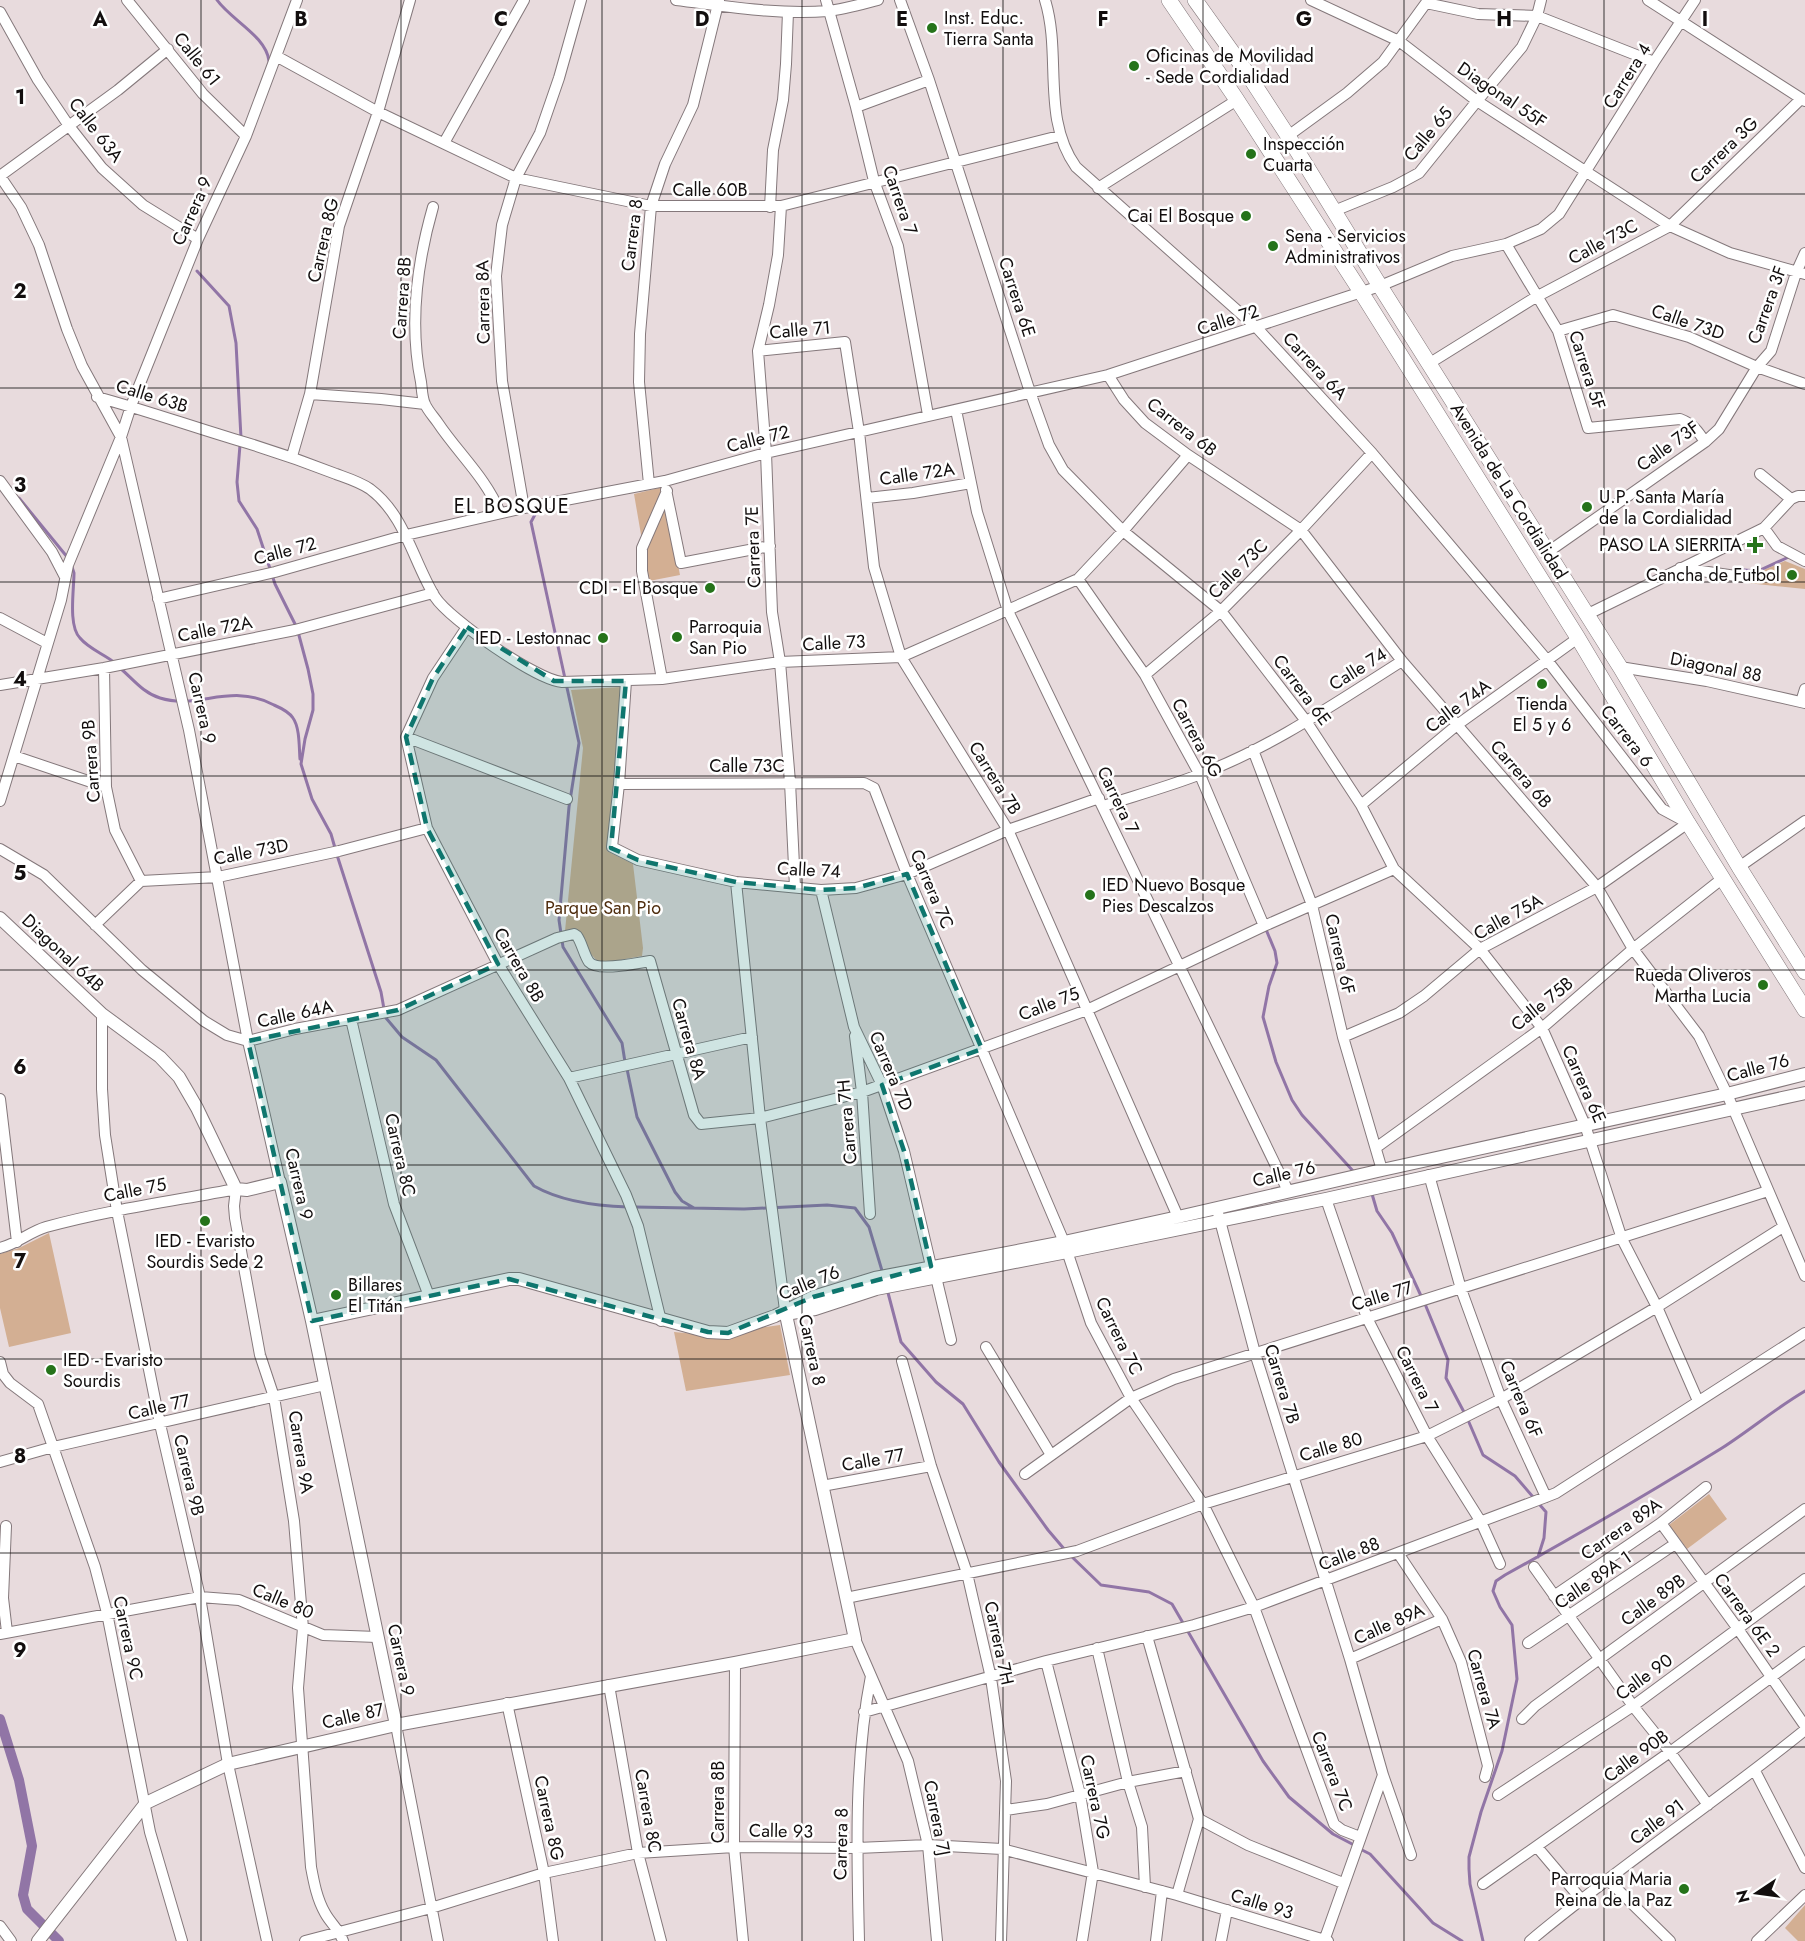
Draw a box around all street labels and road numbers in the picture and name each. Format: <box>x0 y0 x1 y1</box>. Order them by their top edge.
street label: Calle 61 <box>167 27 227 91</box>
street label: Carrera 4 <box>1597 38 1657 114</box>
street label: Diagonal 55F <box>1452 56 1552 134</box>
street label: Calle 63A <box>62 92 130 168</box>
street label: Calle 65 <box>1397 101 1459 167</box>
street label: Carrera 3G <box>1684 111 1764 189</box>
street label: Carrera 7 <box>876 162 924 239</box>
street label: Carrera 9 <box>165 172 219 250</box>
street label: Calle 60B <box>672 177 748 203</box>
street label: Carrera 8G <box>301 195 345 285</box>
street label: Carrera 8 <box>615 197 649 273</box>
street label: Calle 73C <box>1564 213 1642 271</box>
street label: Carrera 6E <box>992 254 1042 340</box>
street label: Carrera 8B <box>386 256 418 340</box>
street label: Carrera 8A <box>469 260 497 344</box>
street label: Carrera 3F <box>1741 262 1793 348</box>
street label: Calle 73D <box>1648 297 1728 347</box>
street label: Calle 72 <box>1194 298 1262 342</box>
street label: Calle 71 <box>768 314 832 346</box>
street label: Carrera 6A <box>1277 326 1354 406</box>
street label: Carrera 5F <box>1562 327 1612 413</box>
street label: Calle 63B <box>113 373 191 419</box>
street label: Carrera 6B <box>1141 391 1223 463</box>
street label: Avenida de La Cordialidad <box>1444 398 1574 584</box>
street label: Calle 73F <box>1631 414 1705 478</box>
street label: Calle 72 <box>724 419 792 459</box>
street label: Calle 72A <box>878 456 956 492</box>
street label: Carrera 7E <box>739 506 767 588</box>
street label: Calle 72 <box>251 530 319 572</box>
street label: Calle 73C <box>1202 533 1274 605</box>
street label: Calle 72A <box>175 609 255 649</box>
street label: Calle 73 <box>802 628 866 658</box>
street label: Calle 74 <box>1324 641 1392 697</box>
street label: Diagonal 88 <box>1668 645 1764 689</box>
street label: Carrera 6E <box>1267 649 1337 731</box>
street label: Carrera 9 <box>181 670 223 746</box>
street label: Calle 74A <box>1420 673 1496 739</box>
street label: Carrera 6G <box>1165 694 1229 783</box>
street label: Carrera 6 <box>1594 699 1660 773</box>
street label: Carrera 9B <box>75 719 107 803</box>
street label: Carrera 6B <box>1484 734 1558 814</box>
street label: Carrera 7B <box>962 736 1028 820</box>
street label: Calle 73C <box>709 753 785 779</box>
street label: Carrera 7 <box>1091 762 1146 839</box>
street label: Calle 73D <box>211 832 291 872</box>
street label: Carrera 7C <box>904 845 960 933</box>
street label: Calle 74 <box>776 855 842 885</box>
street label: Calle 75A <box>1469 887 1547 947</box>
street label: Diagonal 64B <box>16 908 110 998</box>
street label: Carrera 6F <box>1318 911 1362 997</box>
street label: Carrera 8B <box>487 923 551 1007</box>
street label: Calle 75B <box>1505 971 1579 1037</box>
street label: Calle 75 <box>1015 980 1083 1028</box>
street label: Calle 64A <box>255 993 335 1035</box>
street label: Carrera 8A <box>665 995 713 1083</box>
street label: Carrera 7D <box>863 1027 919 1115</box>
street label: Carrera 6E <box>1555 1041 1613 1127</box>
street label: Calle 76 <box>1724 1047 1792 1089</box>
street label: Carrera 7H <box>830 1079 864 1165</box>
street label: Carrera 8C <box>378 1111 422 1199</box>
street label: Carrera 9 <box>278 1146 320 1222</box>
street label: Calle 76 <box>1250 1154 1318 1194</box>
street label: Calle 75 <box>101 1171 169 1209</box>
street label: Calle 76 <box>775 1259 843 1307</box>
street label: Calle 77 <box>1348 1274 1416 1318</box>
street label: Carrera 7C <box>1089 1293 1149 1379</box>
street label: Carrera 8 <box>792 1312 832 1388</box>
street label: Carrera 7B <box>1258 1341 1306 1427</box>
street label: Carrera 7 <box>1389 1341 1445 1417</box>
street label: Carrera 6F <box>1493 1356 1549 1442</box>
street label: Calle 77 <box>125 1387 193 1427</box>
street label: Carrera 9A <box>282 1409 320 1495</box>
street label: Calle 80 <box>1296 1426 1366 1468</box>
street label: Carrera 9B <box>167 1432 211 1518</box>
street label: Calle 77 <box>840 1442 907 1478</box>
street label: Carrera 89A <box>1575 1492 1667 1566</box>
street label: Calle 88 <box>1315 1530 1383 1578</box>
street label: Calle 89A 1 <box>1549 1545 1637 1615</box>
street label: Calle 89B <box>1615 1568 1691 1632</box>
street label: Carrera 6E 2 <box>1708 1568 1786 1662</box>
street label: Calle 80 <box>248 1576 318 1626</box>
street label: Carrera 9C <box>106 1594 150 1682</box>
street label: Calle 89A <box>1350 1597 1429 1651</box>
street label: Carrera 7H <box>977 1599 1021 1687</box>
street label: Carrera 9 <box>381 1622 421 1698</box>
street label: Carrera 7A <box>1460 1646 1508 1732</box>
street label: Calle 90 <box>1610 1647 1678 1707</box>
street label: Calle 87 <box>319 1696 387 1736</box>
street label: Calle 90B <box>1598 1723 1674 1789</box>
street label: Carrera 7C <box>1305 1727 1359 1815</box>
street label: Carrera 7G <box>1073 1752 1117 1842</box>
street label: Carrera 8B <box>705 1761 731 1843</box>
street label: Carrera 8C <box>628 1767 668 1855</box>
street label: Carrera 8G <box>527 1773 571 1863</box>
street label: Carrera 7J <box>917 1778 957 1858</box>
street label: Calle 91 <box>1624 1793 1690 1851</box>
street label: Carrera 8 <box>827 1808 855 1880</box>
street label: Calle 93 <box>749 1817 813 1845</box>
street label: Calle 93 <box>1228 1882 1297 1926</box>

